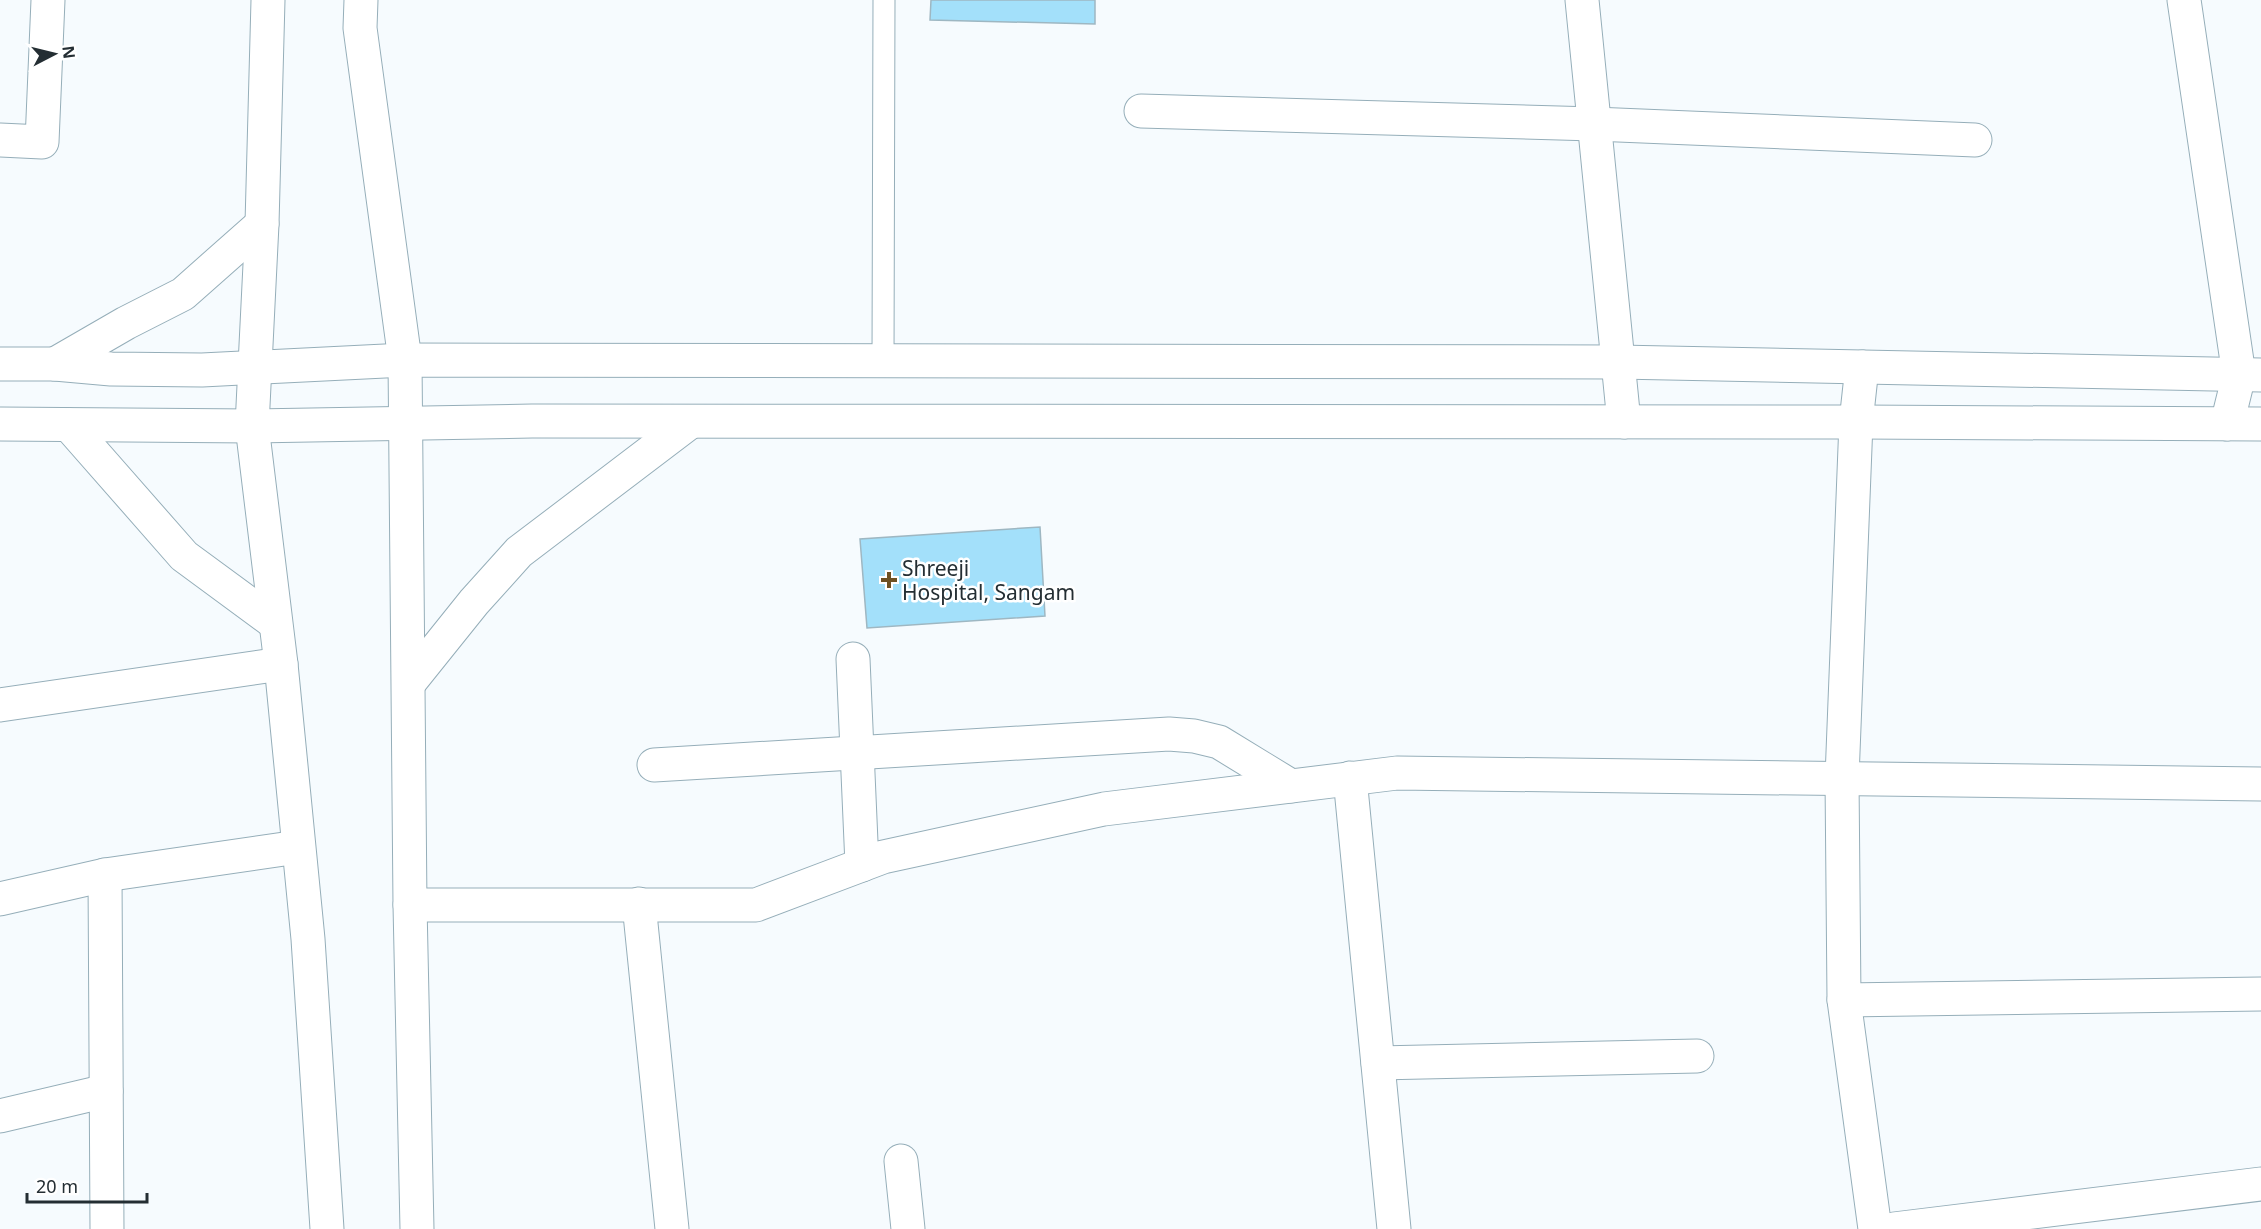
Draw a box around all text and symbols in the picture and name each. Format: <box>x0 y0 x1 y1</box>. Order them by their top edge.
north arrow <box>24 24 84 84</box>
text: N <box>57 44 81 60</box>
place label: Shreeji Hospital, Sangam <box>902 554 1075 606</box>
marker: Shreeji Hospital, Sangam <box>880 571 898 589</box>
scale bar <box>27 1166 147 1204</box>
text: 20 m <box>36 1174 78 1198</box>

